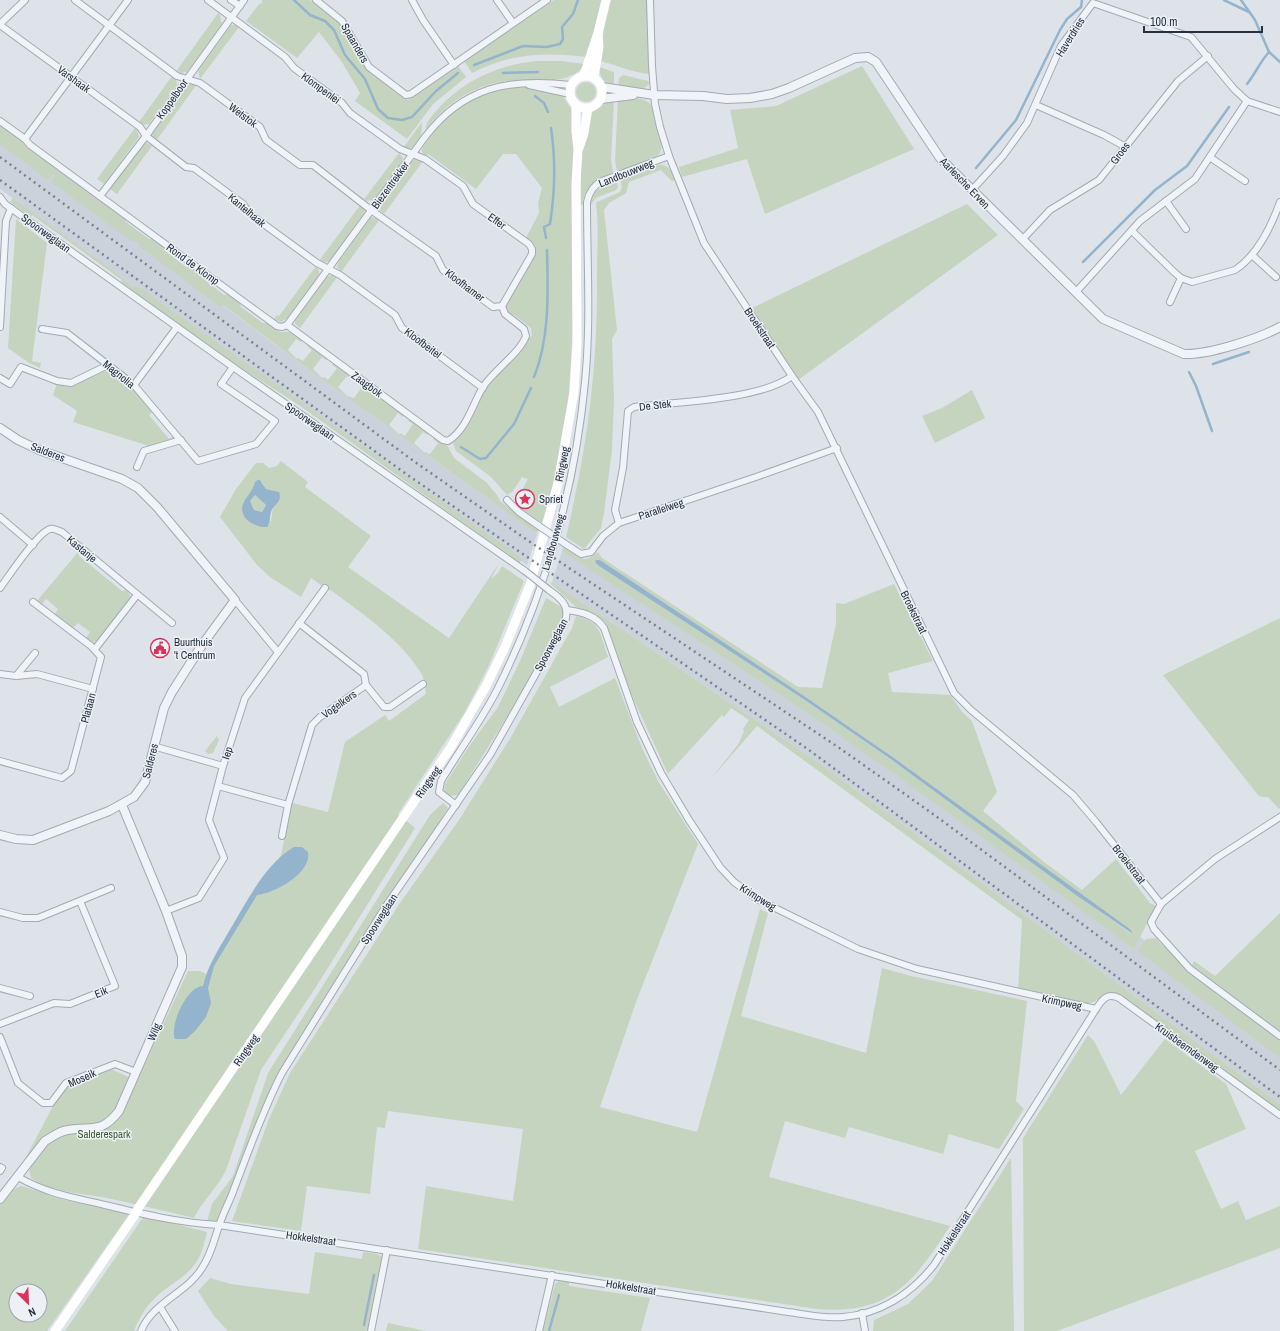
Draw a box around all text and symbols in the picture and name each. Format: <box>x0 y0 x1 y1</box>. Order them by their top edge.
scale bar <box>1144 8 1262 34</box>
street label: Haverdries <box>1052 14 1088 59</box>
text: 100 m <box>1150 14 1177 30</box>
street label: Spaanders <box>338 21 372 66</box>
street label: Varshaak <box>55 62 94 96</box>
street label: Klompenlei <box>299 69 343 107</box>
street label: Koppelboor <box>153 76 191 122</box>
street label: Wetstok <box>226 100 261 131</box>
street label: Groes <box>1107 139 1133 167</box>
street label: Aarlesche Erven <box>936 154 993 212</box>
street label: Landbouwweg <box>596 156 656 190</box>
street label: Biezentrekker <box>368 158 412 212</box>
street label: Kantelhaak <box>225 190 269 230</box>
street label: Spoorweglaan <box>19 210 73 256</box>
street label: Effer <box>485 210 509 232</box>
street label: Rond de Klomp <box>164 240 222 288</box>
street label: Kloofhamer <box>442 266 488 304</box>
street label: Broekstraat <box>741 305 779 351</box>
street label: Kloofbeitel <box>402 325 444 361</box>
street label: Magnolia <box>100 357 138 391</box>
street label: Zaagbok <box>349 368 386 400</box>
street label: De Stek <box>638 396 672 414</box>
street label: Spoorweglaan <box>282 399 338 443</box>
street label: Salderes <box>29 439 68 465</box>
street label: Ringweg <box>552 445 572 483</box>
place icon: Spriet <box>514 488 536 510</box>
place label: Spriet <box>539 492 564 506</box>
street label: Parallelweg <box>637 495 685 523</box>
street label: Landbouwweg <box>538 512 568 572</box>
street label: Kastanje <box>64 532 100 566</box>
street label: Broekstraat <box>898 588 931 636</box>
street label: Spoorweglaan <box>531 616 571 674</box>
place label: Buurthuis 't Centrum <box>174 635 215 662</box>
public building icon: Buurthuis 't Centrum <box>149 637 171 659</box>
street label: Vogelkers <box>319 687 360 721</box>
street label: Plataan <box>77 691 99 725</box>
street label: Salderes <box>139 742 161 780</box>
street label: Iep <box>218 745 236 761</box>
street label: Ringweg <box>412 763 444 801</box>
street label: Broekstraat <box>1109 842 1149 887</box>
street label: Krimpweg <box>737 880 779 914</box>
street label: Spoorweglaan <box>357 891 401 947</box>
street label: Eik <box>92 983 110 1001</box>
street label: Krimpweg <box>1041 991 1083 1013</box>
street label: Kruisbeemdenweg <box>1152 1019 1222 1075</box>
street label: Wilg <box>144 1021 164 1043</box>
street label: Ringweg <box>230 1031 262 1069</box>
street label: Moseik <box>66 1065 99 1090</box>
park label: Salderespark <box>77 1127 131 1141</box>
street label: Hokkelstraat <box>934 1208 974 1258</box>
street label: Hokkelstraat <box>285 1228 337 1248</box>
street label: Hokkelstraat <box>605 1276 657 1298</box>
north arrow <box>8 1283 48 1323</box>
text: N <box>26 1304 38 1320</box>

